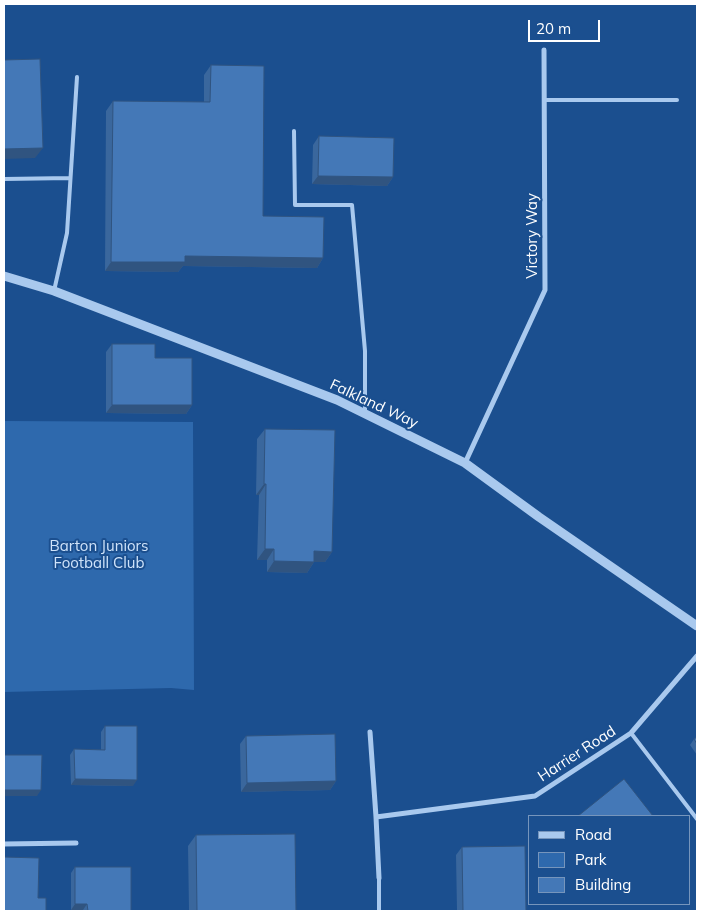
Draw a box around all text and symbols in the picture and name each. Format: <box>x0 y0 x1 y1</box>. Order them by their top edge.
scale bar <box>531 10 604 42</box>
text: 20 m <box>536 19 571 38</box>
street label: Victory Way <box>523 193 541 279</box>
street label: Falkland Way <box>327 376 421 432</box>
park label: Barton Juniors Football Club <box>50 537 148 572</box>
street label: Harrier Road <box>535 722 619 786</box>
legend <box>528 815 691 905</box>
text: Road <box>575 825 612 844</box>
text: Park <box>575 850 607 869</box>
text: Building <box>575 875 631 894</box>

